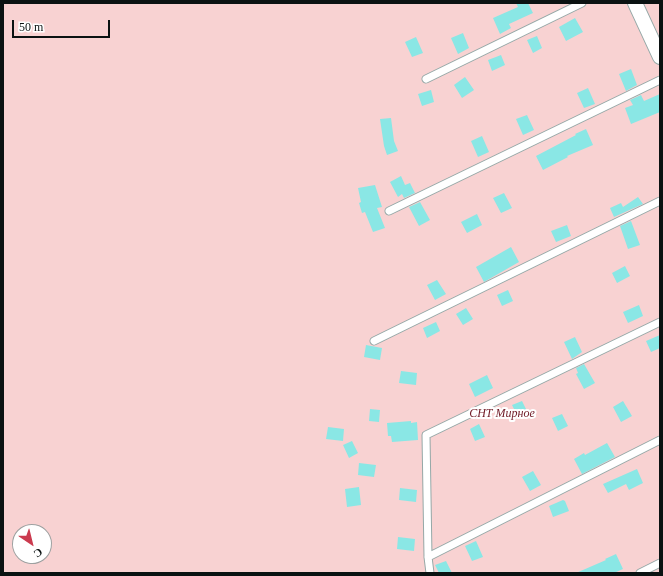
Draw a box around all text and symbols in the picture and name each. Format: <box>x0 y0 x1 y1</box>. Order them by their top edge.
scale bar <box>14 12 112 38</box>
text: 50 m <box>19 20 43 34</box>
park label: СНТ Мирное <box>469 407 535 421</box>
north arrow <box>12 524 52 564</box>
text: С <box>32 546 45 560</box>

